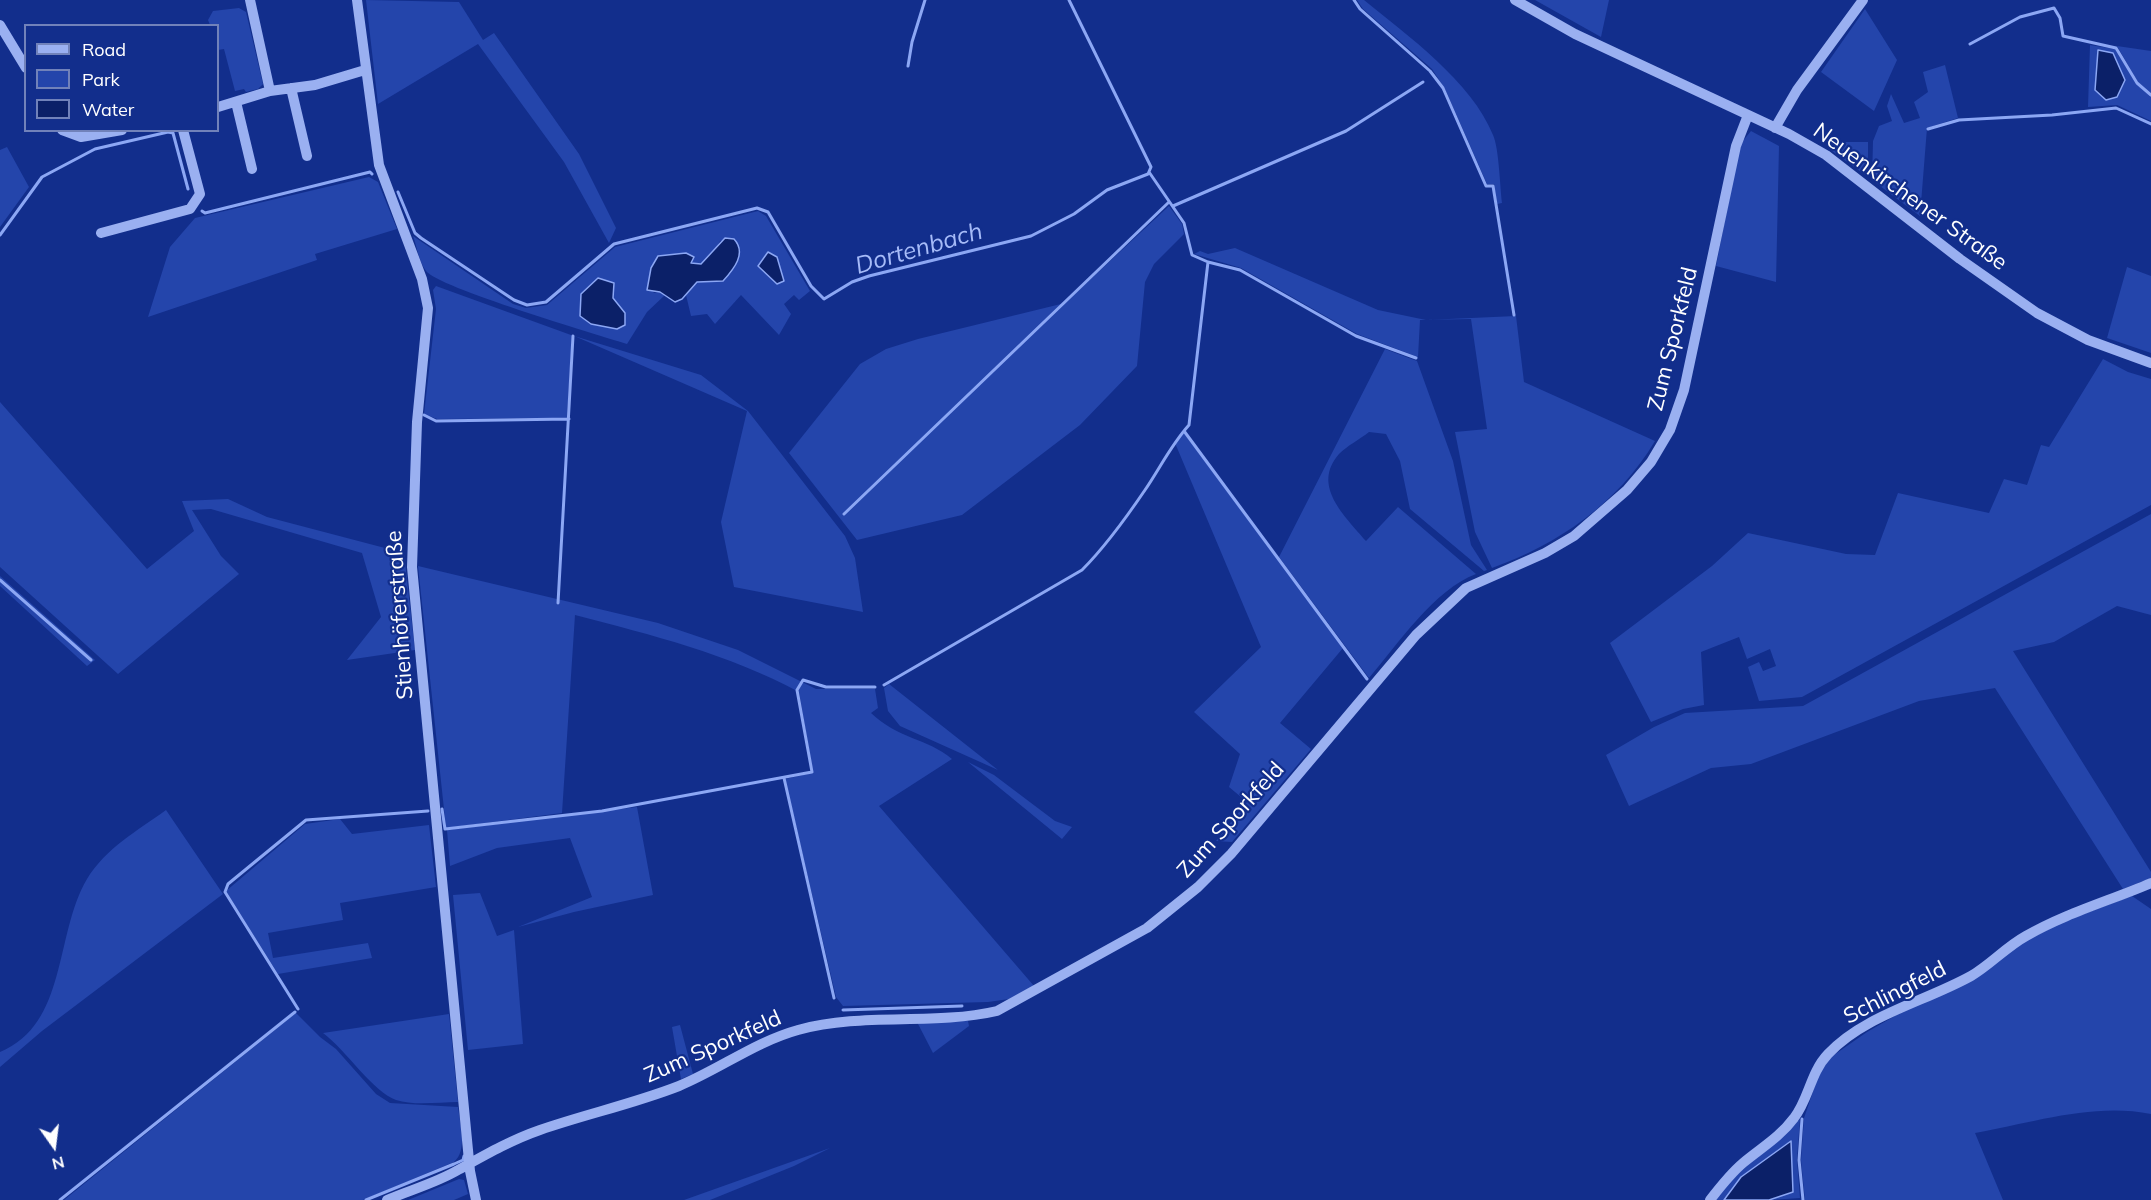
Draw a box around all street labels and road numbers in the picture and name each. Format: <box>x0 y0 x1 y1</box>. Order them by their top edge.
street label: Neuenkirchener Straße <box>1808 118 2012 276</box>
street label: Zum Sporkfeld <box>1642 265 1704 413</box>
street label: Stienhöferstraße <box>381 530 419 700</box>
street label: Zum Sporkfeld <box>1172 757 1290 883</box>
street label: Schlingfeld <box>1839 956 1951 1030</box>
street label: Zum Sporkfeld <box>641 1005 785 1089</box>

